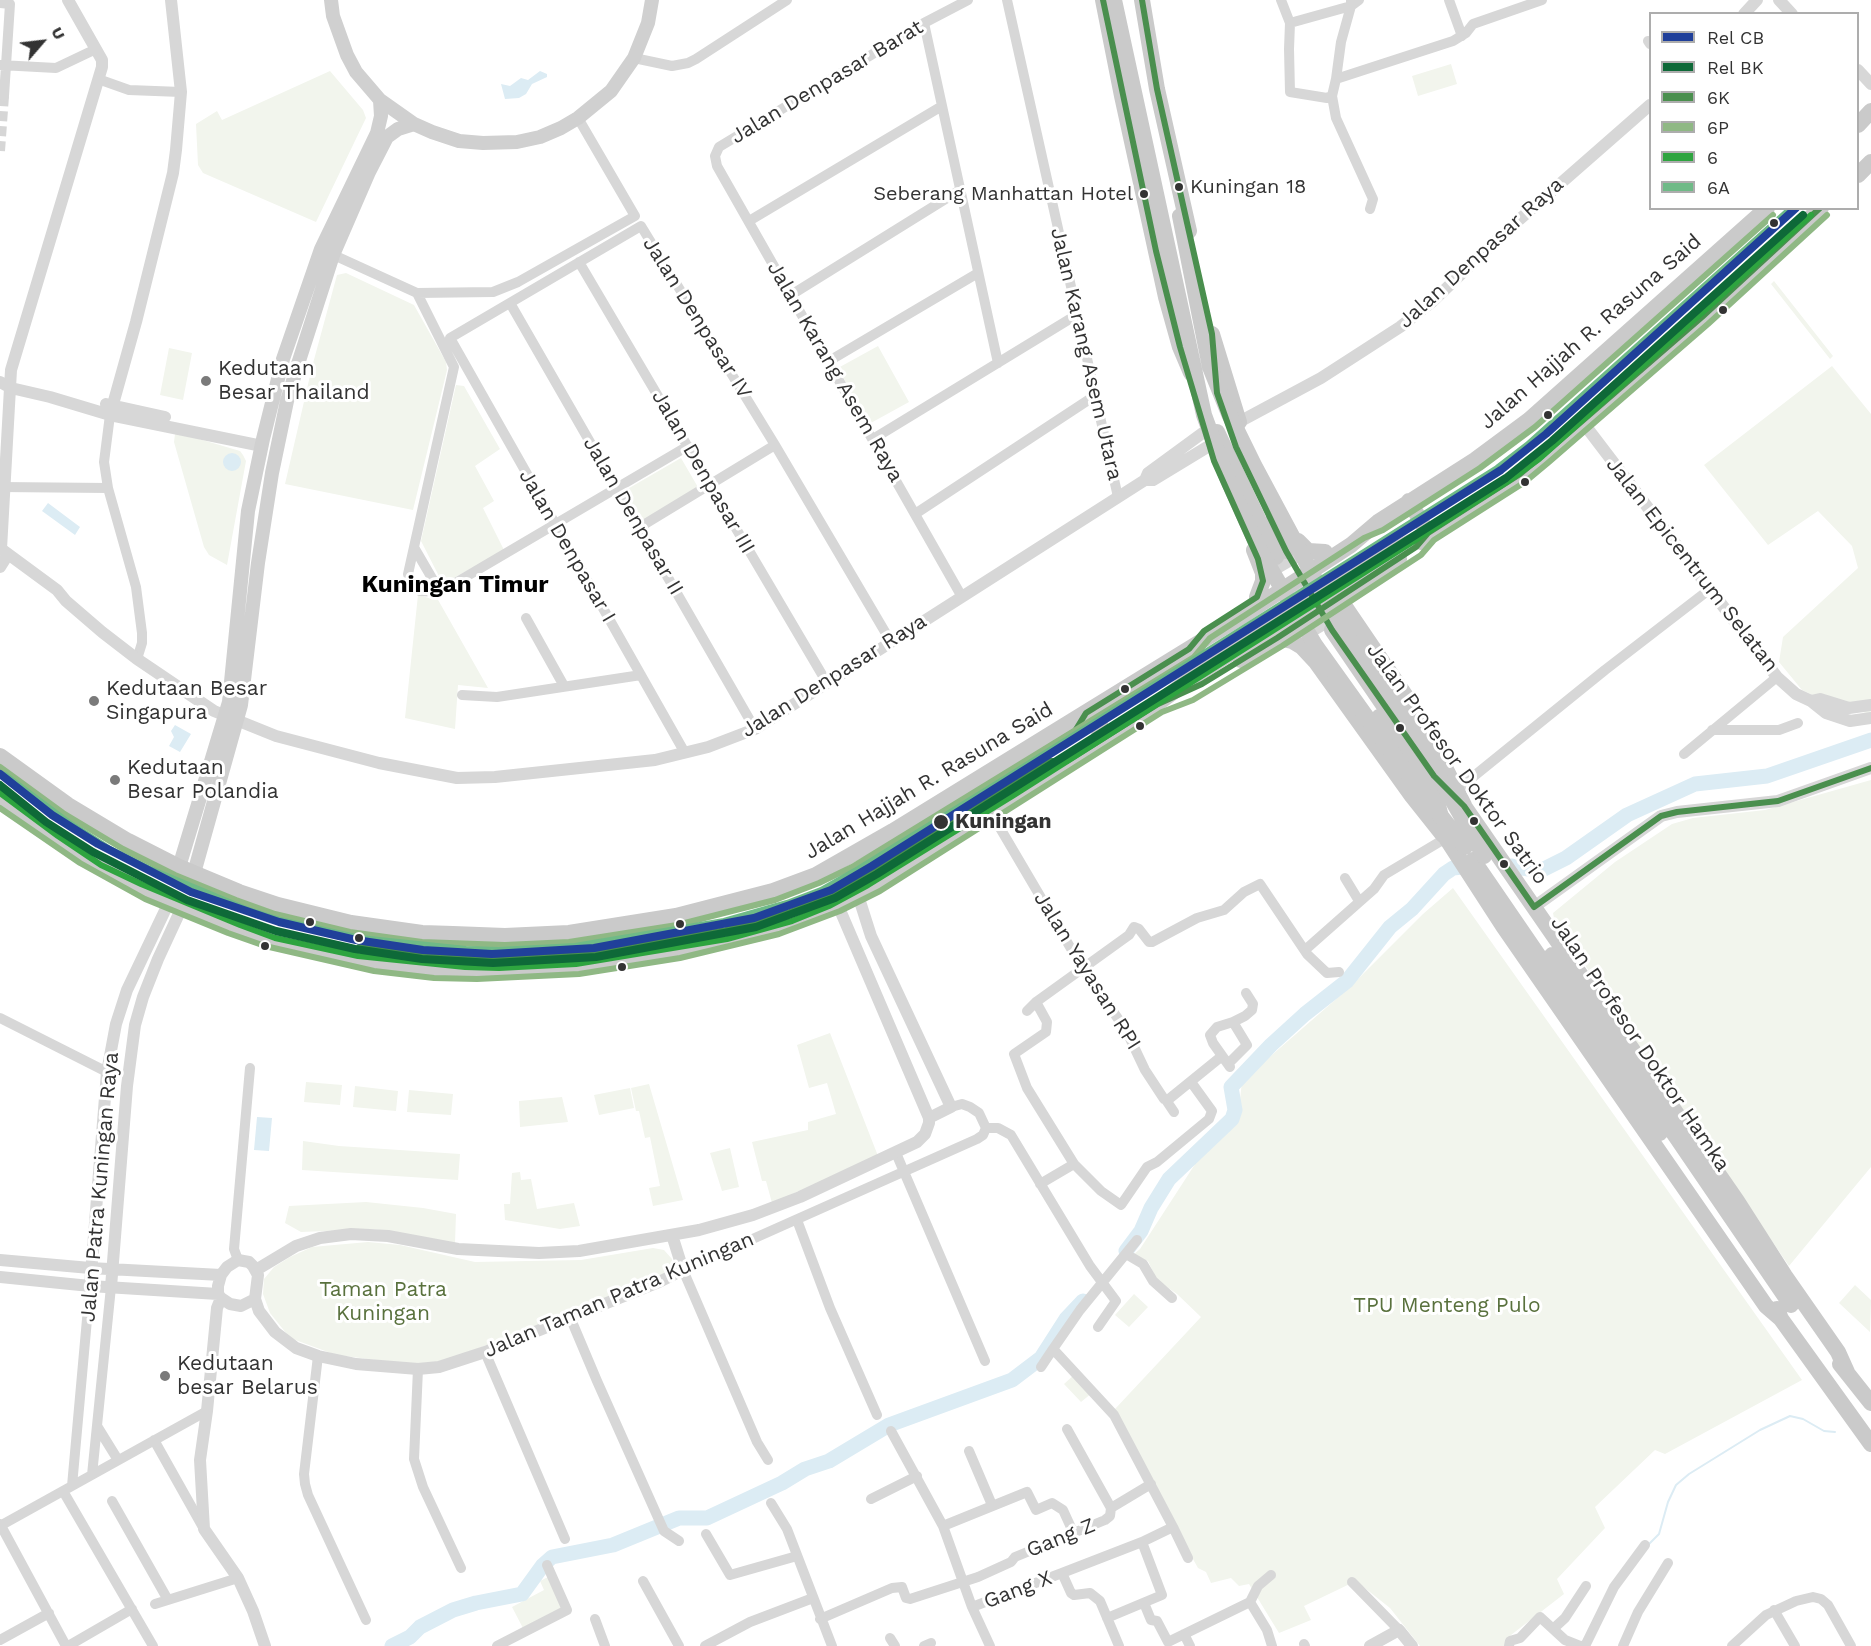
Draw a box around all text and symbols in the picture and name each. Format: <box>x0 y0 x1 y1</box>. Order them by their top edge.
north arrow <box>12 12 72 72</box>
legend <box>1649 12 1859 210</box>
street label: Jalan Denpasar Barat <box>726 15 928 149</box>
text: U <box>47 24 69 43</box>
text: Rel CB <box>1707 27 1764 48</box>
text: Rel BK <box>1707 57 1764 78</box>
text: 6K <box>1707 87 1730 108</box>
text: 6P <box>1707 117 1729 138</box>
text: 6 <box>1707 147 1718 168</box>
street label: Jalan Denpasar Raya <box>1393 172 1569 334</box>
place label: Kuningan 18 <box>1190 175 1306 199</box>
text: 6A <box>1707 177 1730 198</box>
marker: Kuningan 18 <box>1173 181 1185 193</box>
place label: Seberang Manhattan Hotel <box>873 182 1133 206</box>
marker: Seberang Manhattan Hotel <box>1138 188 1150 200</box>
unlabelled marker <box>1768 217 1780 229</box>
street label: Jalan Karang Asem Utara <box>1045 225 1127 483</box>
street label: Jalan Hajjah R. Rasuna Said <box>1475 229 1707 435</box>
street label: Jalan Denpasar IV <box>637 233 757 403</box>
street label: Jalan Karang Asem Raya <box>761 257 909 487</box>
unlabelled marker <box>1717 304 1729 316</box>
place label: Kedutaan Besar Thailand <box>218 356 370 406</box>
marker: Kedutaan Besar Thailand <box>199 374 213 388</box>
street label: Jalan Denpasar III <box>646 386 760 558</box>
unlabelled marker <box>1542 409 1554 421</box>
street label: Jalan Denpasar II <box>578 432 688 600</box>
street label: Jalan Epicentrum Selatan <box>1600 453 1784 677</box>
street label: Jalan Denpasar I <box>513 465 621 627</box>
unlabelled marker <box>1519 476 1531 488</box>
district label: Kuningan Timur <box>361 571 549 599</box>
street label: Jalan Denpasar Raya <box>737 609 931 743</box>
street label: Jalan Profesor Doktor Satrio <box>1361 639 1553 889</box>
place label: Kedutaan Besar Singapura <box>106 676 267 726</box>
unlabelled marker <box>1119 683 1131 695</box>
marker: Kedutaan Besar Singapura <box>87 694 101 708</box>
street label: Jalan Hajjah R. Rasuna Said <box>800 697 1058 865</box>
unlabelled marker <box>1134 720 1146 732</box>
unlabelled marker <box>1394 722 1406 734</box>
place label: Kedutaan Besar Polandia <box>127 755 279 805</box>
marker: Kedutaan Besar Polandia <box>108 773 122 787</box>
place label: Kuningan <box>955 809 1051 835</box>
marker: Kuningan <box>932 813 950 831</box>
unlabelled marker <box>1468 815 1480 827</box>
unlabelled marker <box>1498 858 1510 870</box>
street label: Jalan Yayasan RPI <box>1028 887 1146 1055</box>
street label: Jalan Profesor Doktor Hamka <box>1545 912 1735 1176</box>
unlabelled marker <box>304 916 316 928</box>
unlabelled marker <box>674 918 686 930</box>
unlabelled marker <box>353 932 365 944</box>
unlabelled marker <box>259 940 271 952</box>
unlabelled marker <box>616 961 628 973</box>
street label: Jalan Patra Kuningan Raya <box>76 1051 124 1323</box>
street label: Jalan Taman Patra Kuningan <box>480 1227 758 1363</box>
park label: Taman Patra Kuningan <box>319 1277 447 1327</box>
park label: TPU Menteng Pulo <box>1353 1293 1541 1319</box>
place label: Kedutaan besar Belarus <box>177 1351 318 1401</box>
marker: Kedutaan besar Belarus <box>158 1369 172 1383</box>
street label: Gang Z <box>1023 1513 1099 1563</box>
street label: Gang X <box>980 1566 1056 1614</box>

